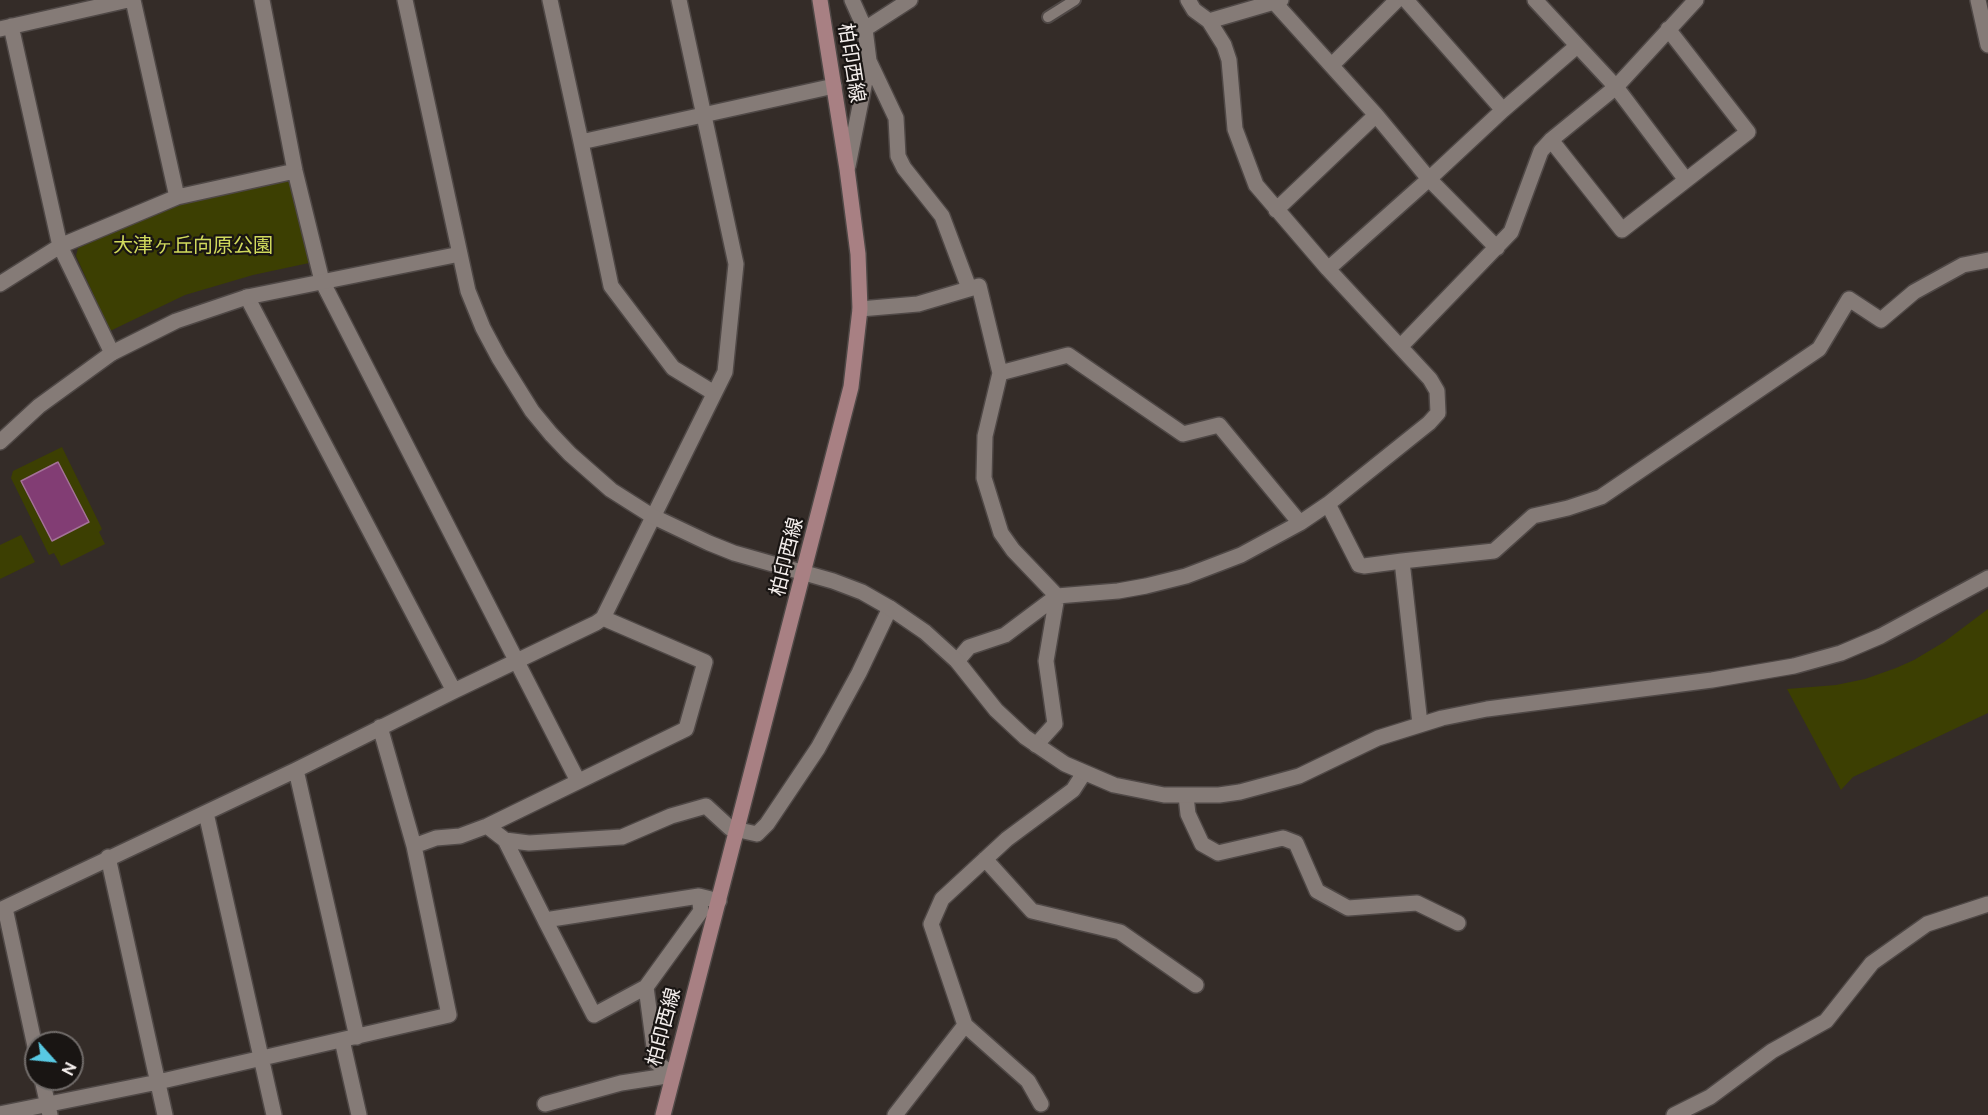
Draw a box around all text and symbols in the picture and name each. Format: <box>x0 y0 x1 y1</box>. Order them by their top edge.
street label: 柏印西線 <box>833 22 869 104</box>
park label: 大津ヶ丘向原公園 <box>113 234 273 258</box>
street label: 柏印西線 <box>766 515 808 599</box>
street label: 柏印西線 <box>642 985 686 1069</box>
north arrow <box>24 1031 84 1091</box>
text: N <box>57 1059 80 1078</box>

